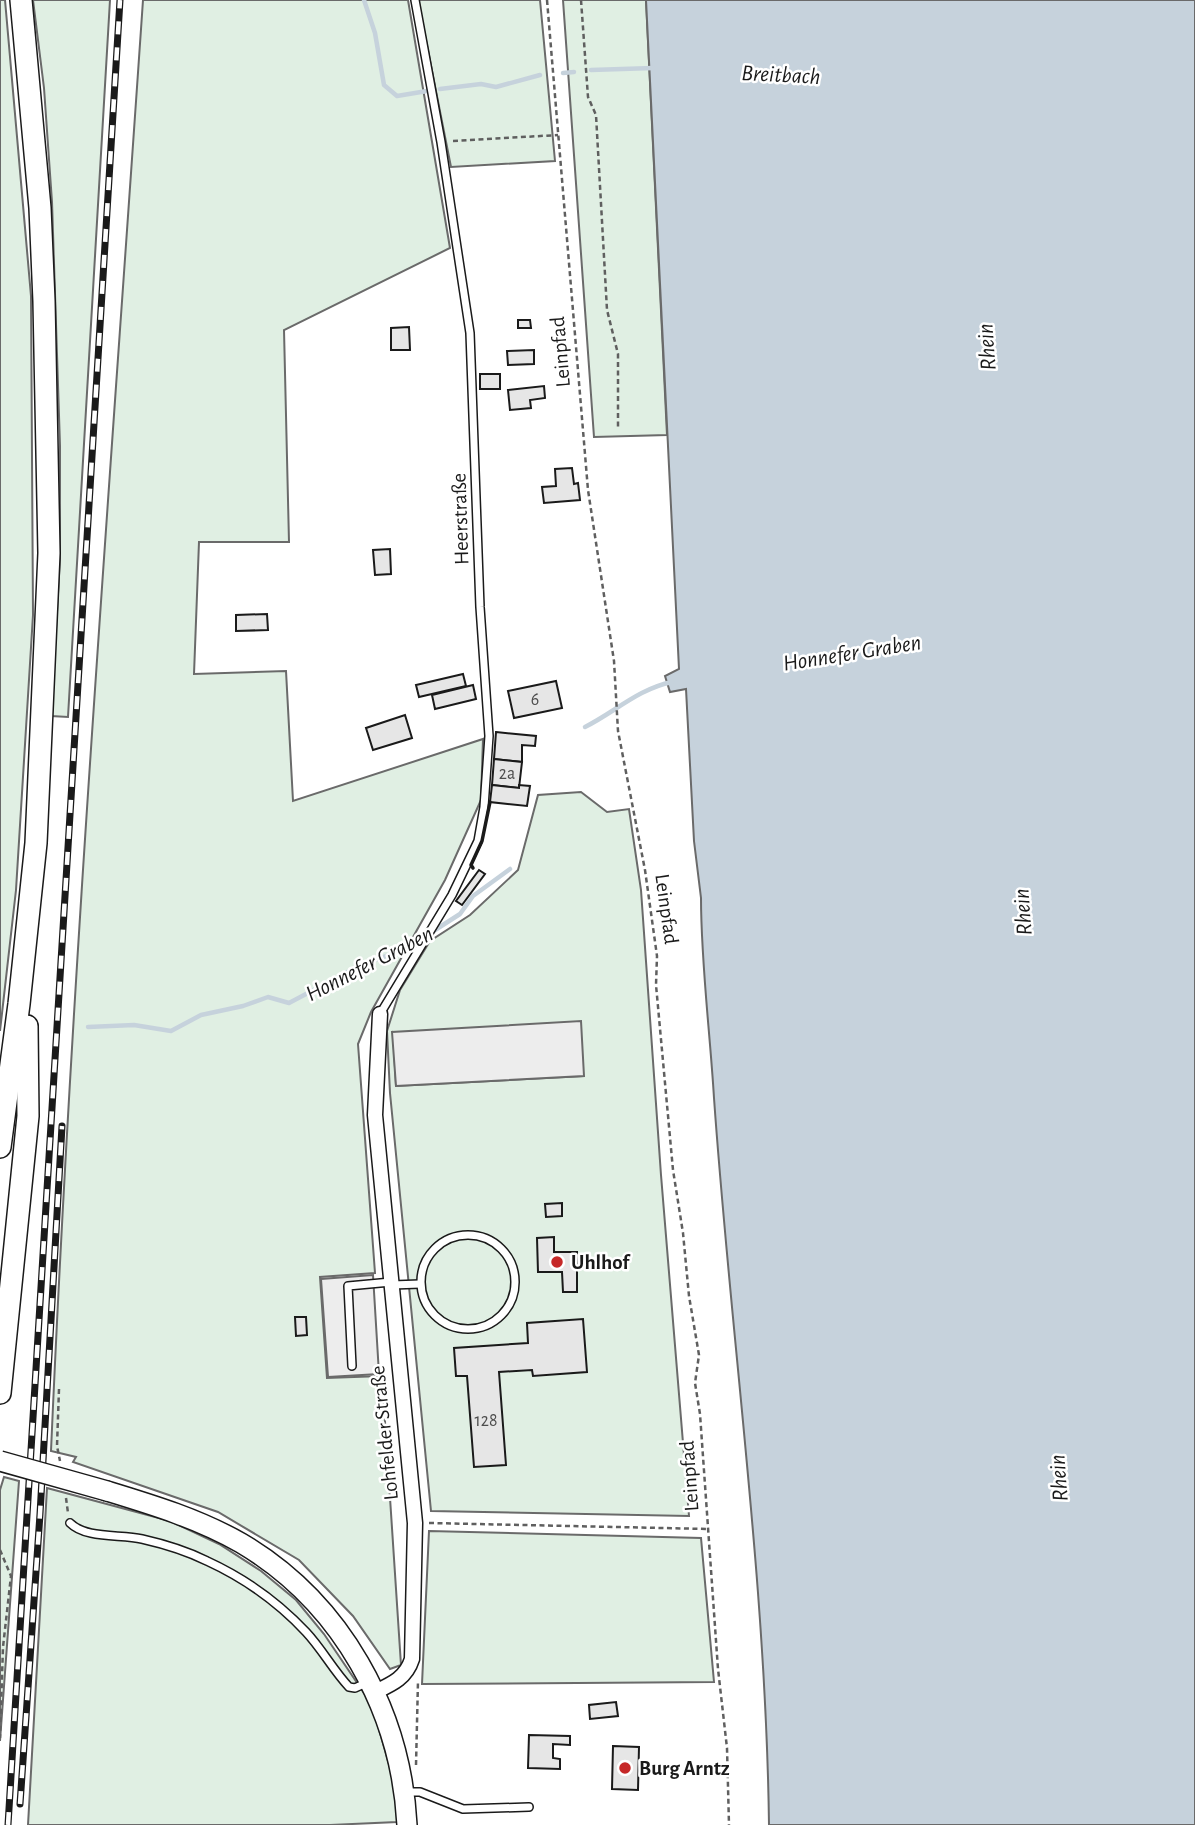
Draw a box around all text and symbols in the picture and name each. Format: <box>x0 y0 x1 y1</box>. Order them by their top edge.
water label: Breitbach <box>741 62 821 89</box>
street label: Leinpfad <box>547 316 574 388</box>
water label: Rhein <box>974 323 1001 371</box>
street label: Heerstraße <box>448 473 473 565</box>
water label: Honnefer Graben <box>781 631 923 676</box>
house number: 6 <box>531 691 539 709</box>
house number: 2a <box>499 765 515 783</box>
street label: Leinpfad <box>651 872 682 946</box>
water label: Rhein <box>1010 888 1037 936</box>
water label: Honnefer Graben <box>302 922 437 1006</box>
place label: Uhlhof <box>571 1252 631 1273</box>
marker: Uhlhof <box>549 1254 565 1270</box>
street label: Lohfelder Straße <box>367 1365 402 1501</box>
house number: 128 <box>475 1412 497 1430</box>
street label: Leinpfad <box>677 1440 702 1512</box>
water label: Rhein <box>1046 1454 1073 1502</box>
place label: Burg Arntz <box>639 1758 730 1779</box>
marker: Burg Arntz <box>617 1760 633 1776</box>

